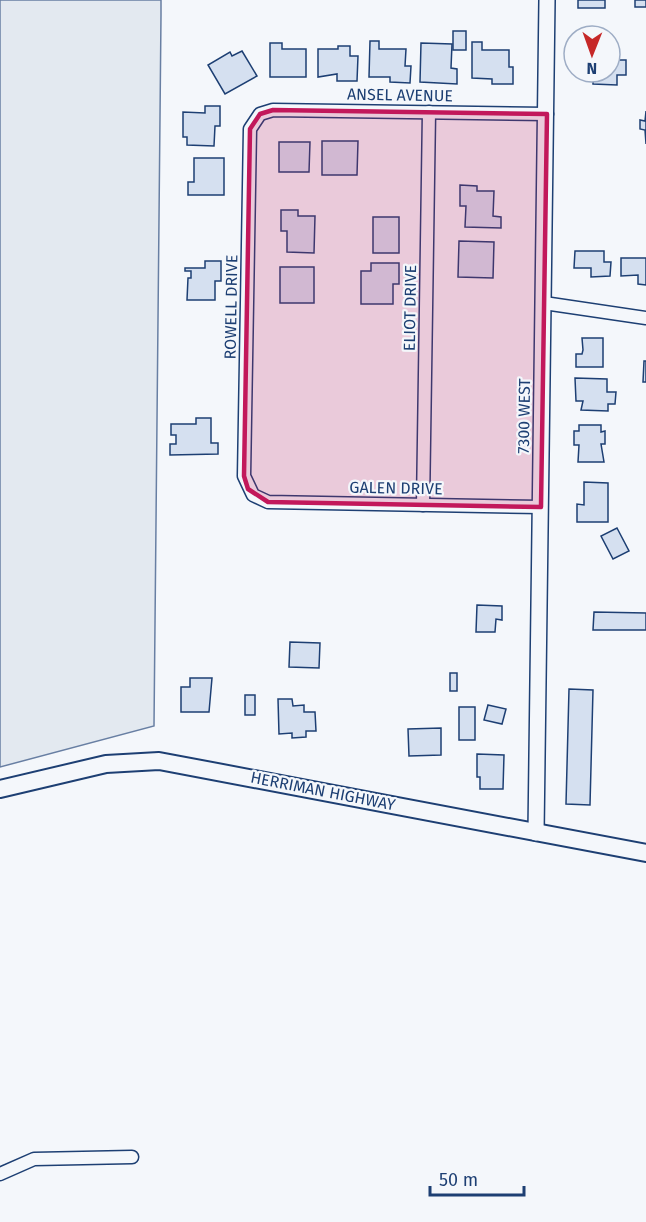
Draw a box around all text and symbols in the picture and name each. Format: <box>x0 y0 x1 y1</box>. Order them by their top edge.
north arrow <box>562 24 622 84</box>
text: N <box>586 59 597 78</box>
street label: ANSEL AVENUE <box>347 85 453 105</box>
street label: ROWELL DRIVE <box>221 254 241 360</box>
street label: ELIOT DRIVE <box>400 265 420 351</box>
street label: 7300 WEST <box>514 377 534 454</box>
street label: GALEN DRIVE <box>349 478 443 498</box>
street label: HERRIMAN HIGHWAY <box>249 768 397 814</box>
scale bar <box>430 1159 524 1197</box>
text: 50 m <box>439 1169 478 1191</box>

